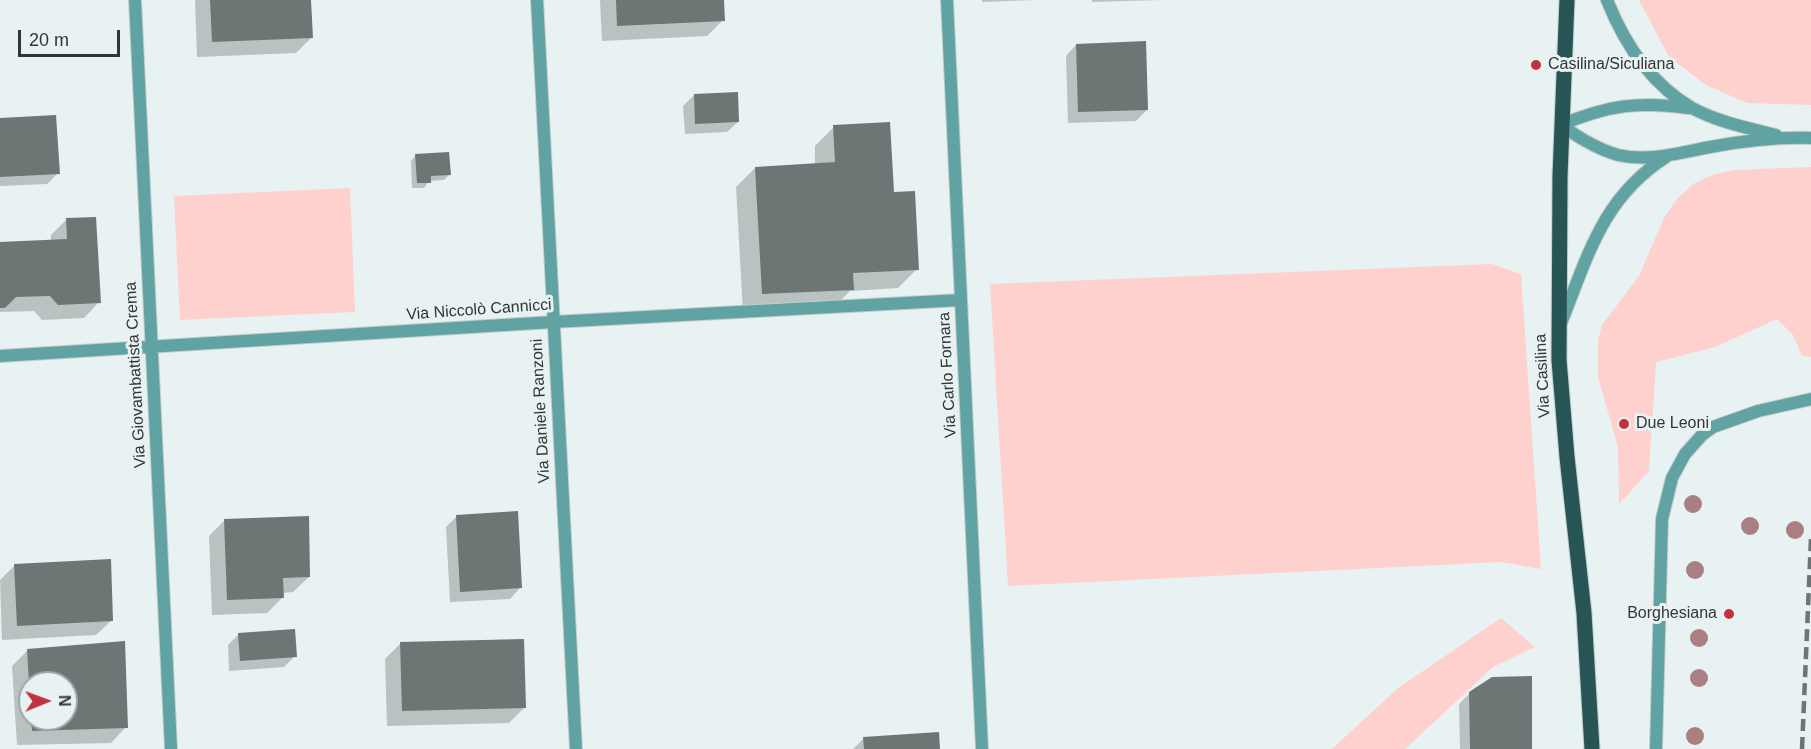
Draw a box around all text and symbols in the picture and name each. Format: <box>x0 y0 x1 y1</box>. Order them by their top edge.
scale bar <box>21 18 123 56</box>
text: 20 m <box>29 30 69 50</box>
place label: Casilina/Siculiana <box>1548 55 1674 75</box>
marker: Casilina/Siculiana <box>1529 58 1543 72</box>
street label: Via Giovambattista Crema <box>122 281 150 469</box>
street label: Via Niccolò Cannicci <box>406 295 552 325</box>
street label: Via Carlo Fornara <box>935 312 961 438</box>
street label: Via Casilina <box>1531 333 1555 419</box>
street label: Via Daniele Ranzoni <box>528 338 554 484</box>
place label: Due Leoni <box>1636 414 1709 434</box>
marker: Due Leoni <box>1617 417 1631 431</box>
place label: Borghesiana <box>1627 604 1717 624</box>
marker: Borghesiana <box>1722 607 1736 621</box>
north arrow <box>18 671 78 731</box>
text: N <box>56 695 73 707</box>

